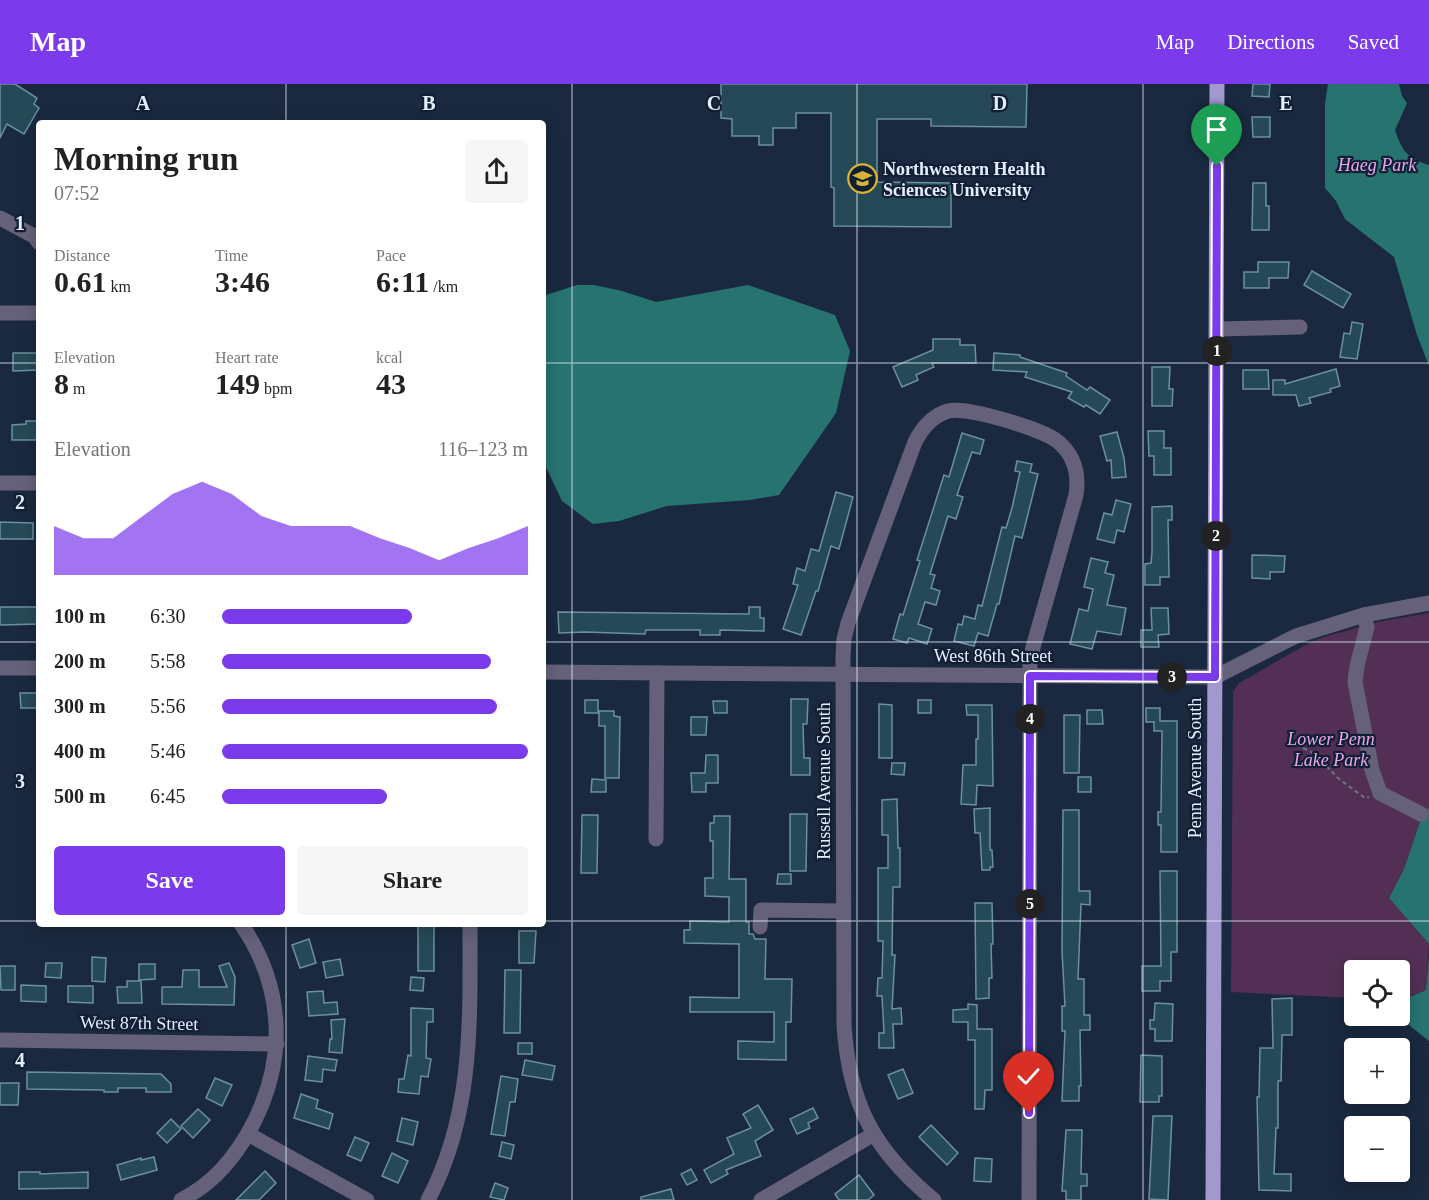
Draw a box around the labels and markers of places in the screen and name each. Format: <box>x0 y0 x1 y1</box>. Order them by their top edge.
pin <box>1191 104 1242 166</box>
place label: Northwestern Health Sciences University <box>883 159 1045 200</box>
school or university icon: Northwestern Health Sciences University <box>846 163 878 195</box>
pin: 1 <box>1202 336 1232 366</box>
pin: 2 <box>1201 521 1231 551</box>
pin: 3 <box>1157 662 1187 692</box>
pin: 4 <box>1015 704 1045 734</box>
pin: 5 <box>1015 889 1045 919</box>
pin <box>1003 1051 1054 1113</box>

